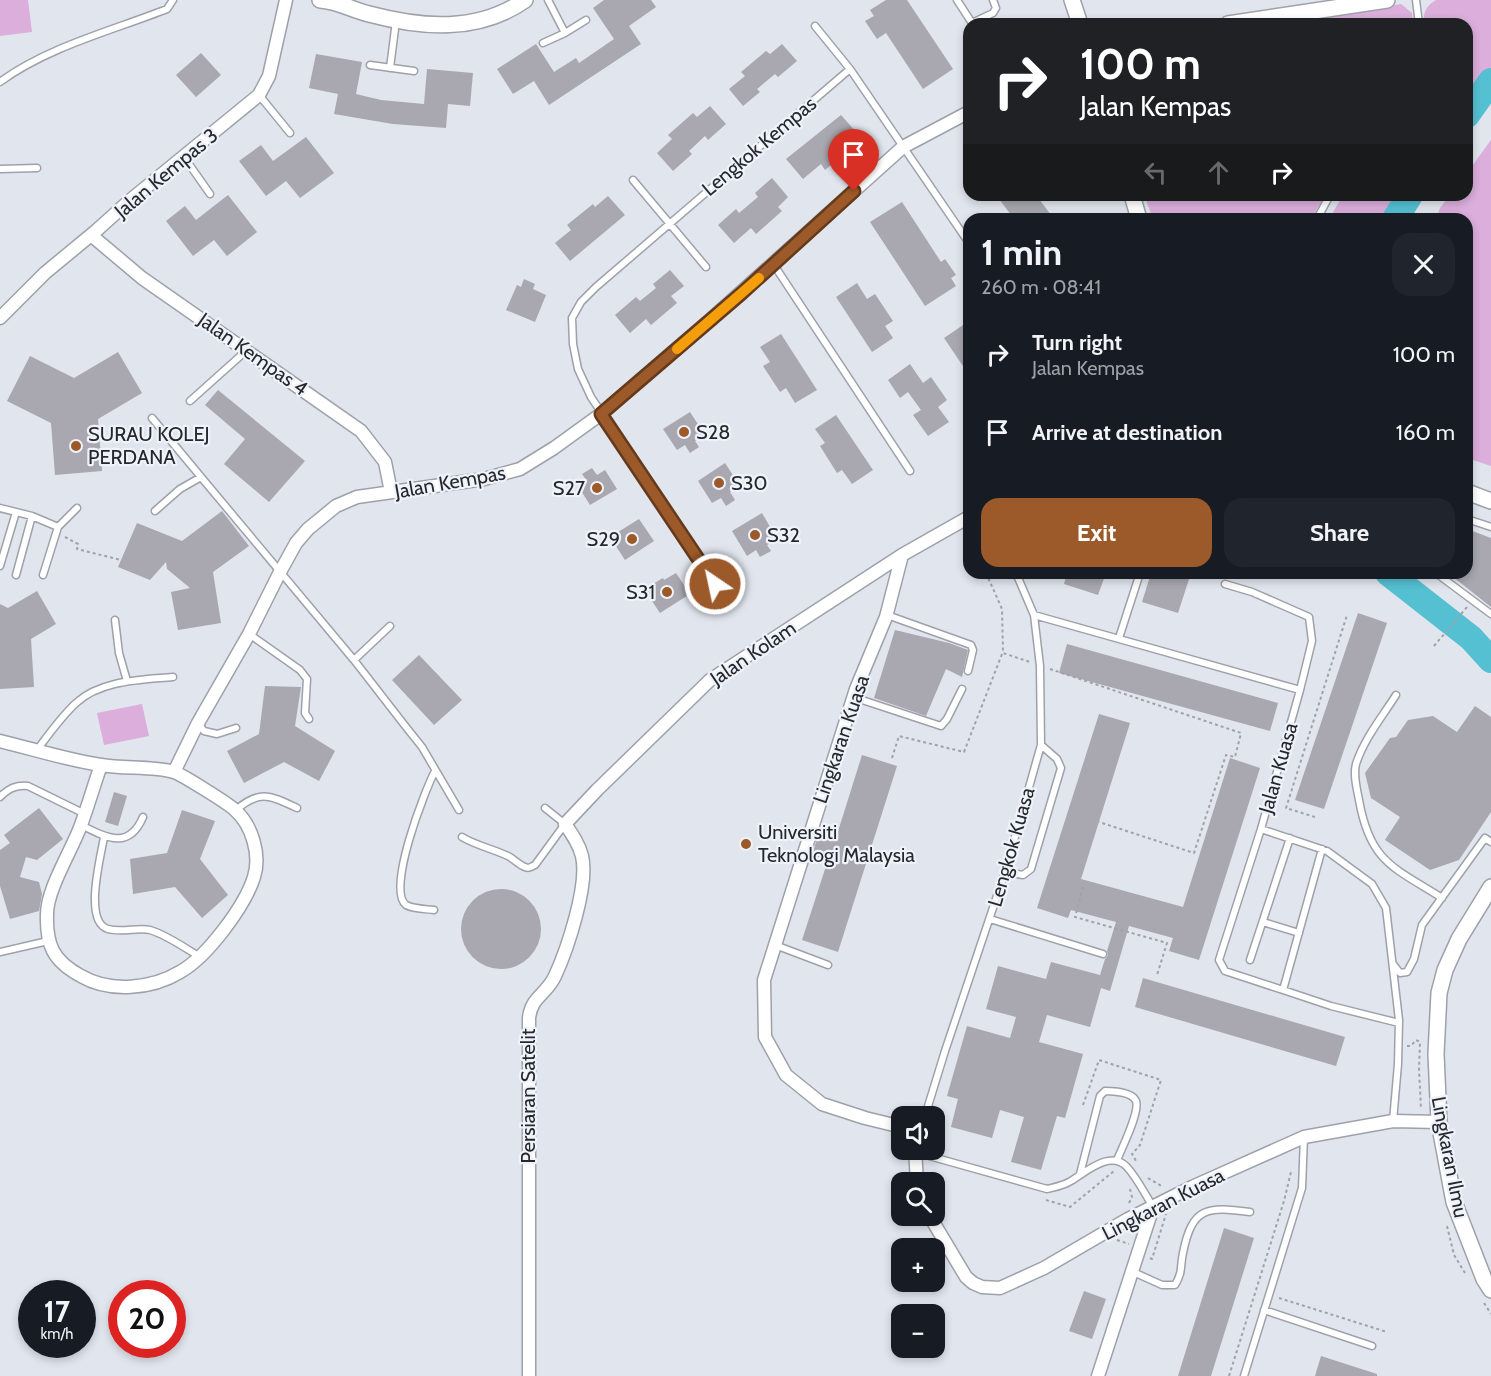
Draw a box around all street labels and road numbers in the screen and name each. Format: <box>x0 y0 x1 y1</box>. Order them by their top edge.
street label: Lengkok Kempas <box>697 91 821 201</box>
street label: Jalan Kempas 3 <box>109 123 222 224</box>
street label: Jalan Kempas 4 <box>193 307 313 401</box>
street label: Jalan Kempas <box>392 460 507 504</box>
street label: Jalan Kolam <box>705 616 800 691</box>
street label: Lingkaran Kuasa <box>808 671 874 806</box>
street label: Jalan Kuasa <box>1253 719 1303 817</box>
street label: Lengkok Kuasa <box>983 784 1040 909</box>
street label: Persiaran Satelit <box>516 1028 540 1164</box>
street label: Lingkaran Ilmu <box>1426 1094 1474 1220</box>
street label: Lingkaran Kuasa <box>1098 1163 1229 1245</box>

